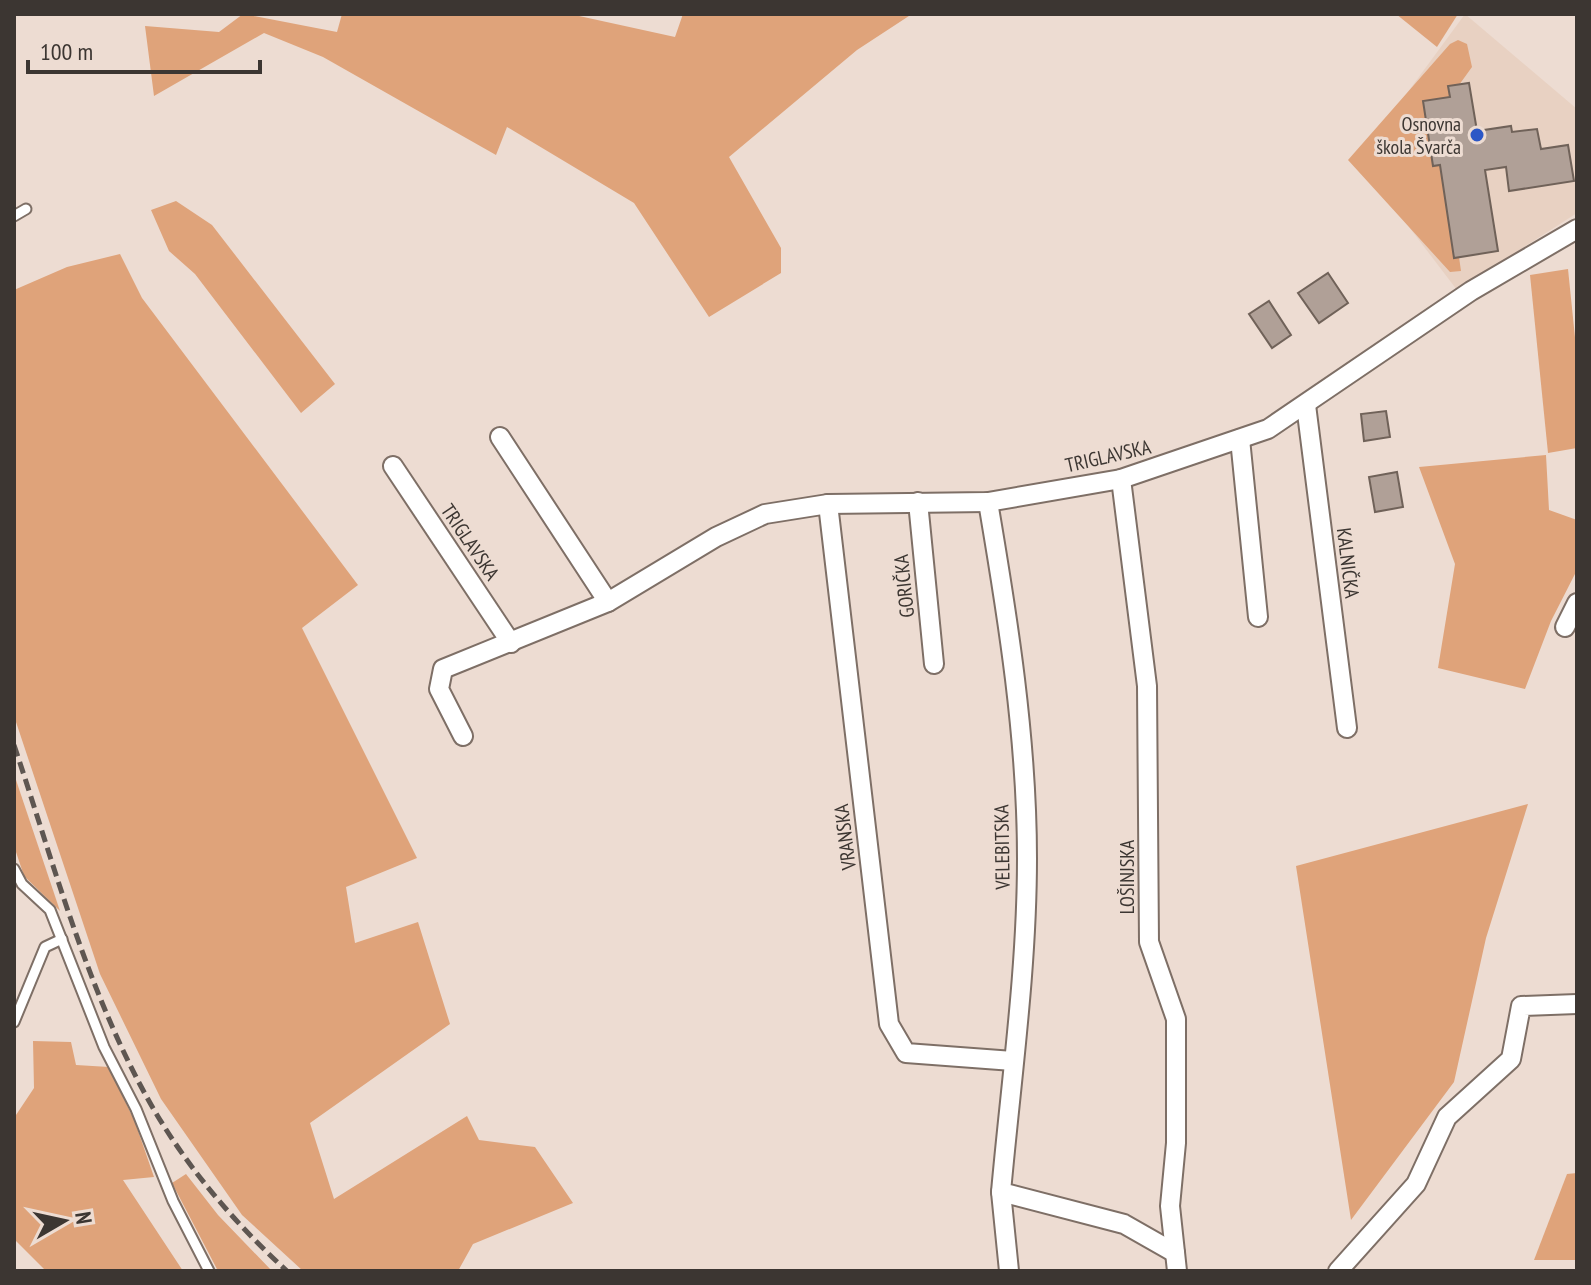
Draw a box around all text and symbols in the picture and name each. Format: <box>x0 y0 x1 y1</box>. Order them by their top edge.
scale bar <box>28 24 260 74</box>
text: 100 m <box>40 36 93 67</box>
place label: Osnovna škola Švarča <box>1376 111 1461 160</box>
marker: Osnovna škola Švarča <box>1468 126 1486 144</box>
street label: TRIGLAVSKA <box>1063 433 1154 478</box>
street label: TRIGLAVSKA <box>435 499 505 586</box>
street label: KALNIČKA <box>1331 526 1365 600</box>
street label: GORIČKA <box>888 553 920 619</box>
street label: VRANSKA <box>828 802 862 872</box>
street label: VELEBITSKA <box>988 804 1016 891</box>
street label: LOŠINJSKA <box>1114 839 1140 914</box>
north arrow <box>24 1181 104 1261</box>
text: N <box>69 1210 99 1226</box>

